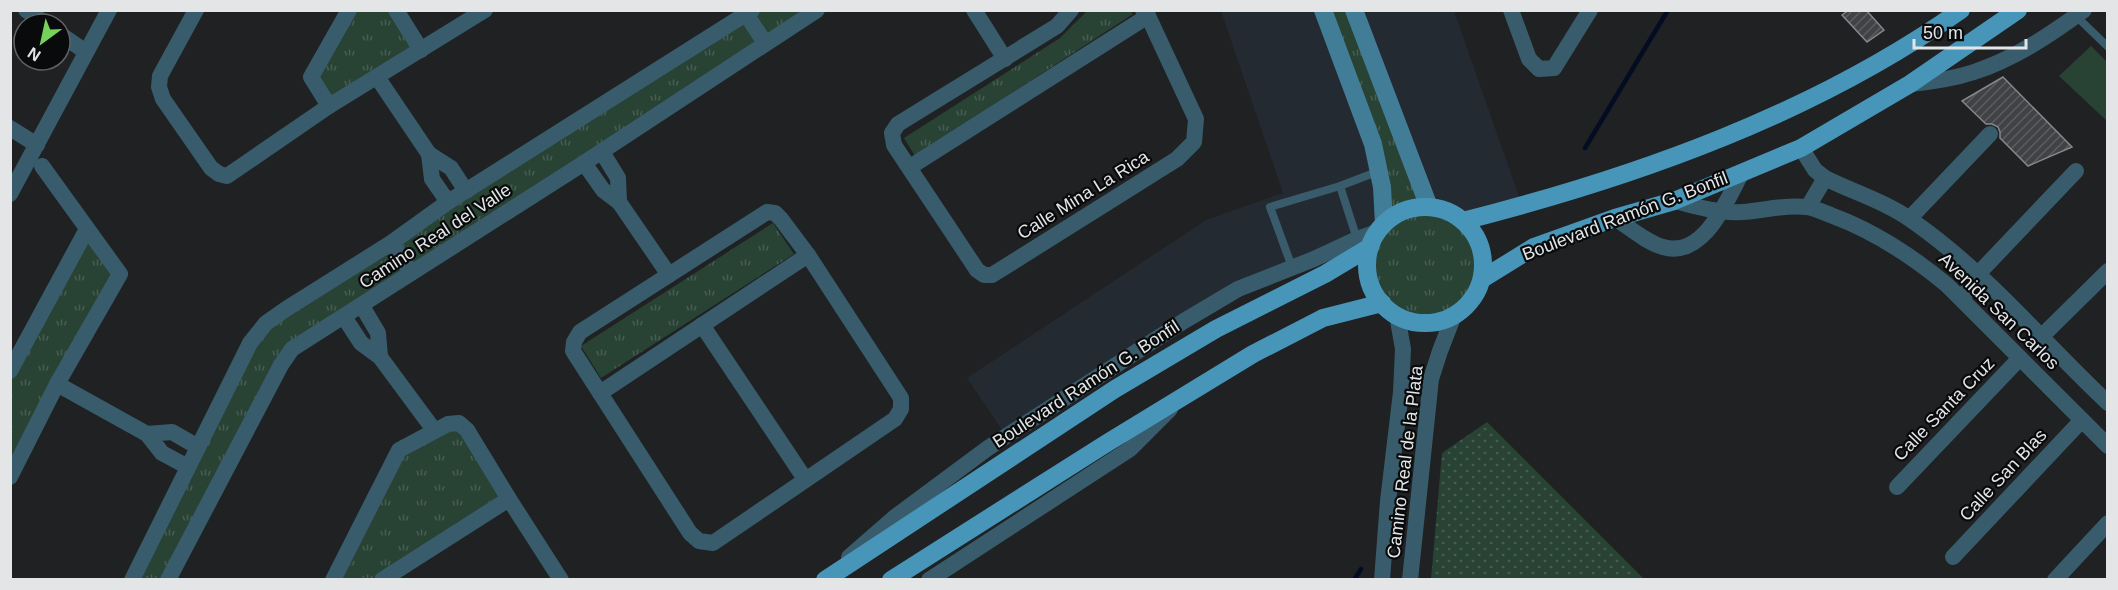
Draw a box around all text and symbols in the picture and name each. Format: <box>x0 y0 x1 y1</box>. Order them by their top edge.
north arrow <box>12 12 72 72</box>
scale bar <box>1914 12 2026 50</box>
text: 50 m <box>1923 23 1963 43</box>
text: N <box>25 44 44 64</box>
street label: Calle Mina La Rica <box>1014 146 1153 244</box>
street label: Boulevard Ramón G. Bonfil <box>1520 168 1730 264</box>
street label: Camino Real del Valle <box>355 179 515 293</box>
street label: Avenida San Carlos <box>1935 249 2063 373</box>
street label: Boulevard Ramón G. Bonfil <box>989 316 1183 452</box>
street label: Calle Santa Cruz <box>1890 353 1998 465</box>
street label: Camino Real de la Plata <box>1383 363 1427 560</box>
street label: Calle San Blas <box>1955 425 2051 525</box>

